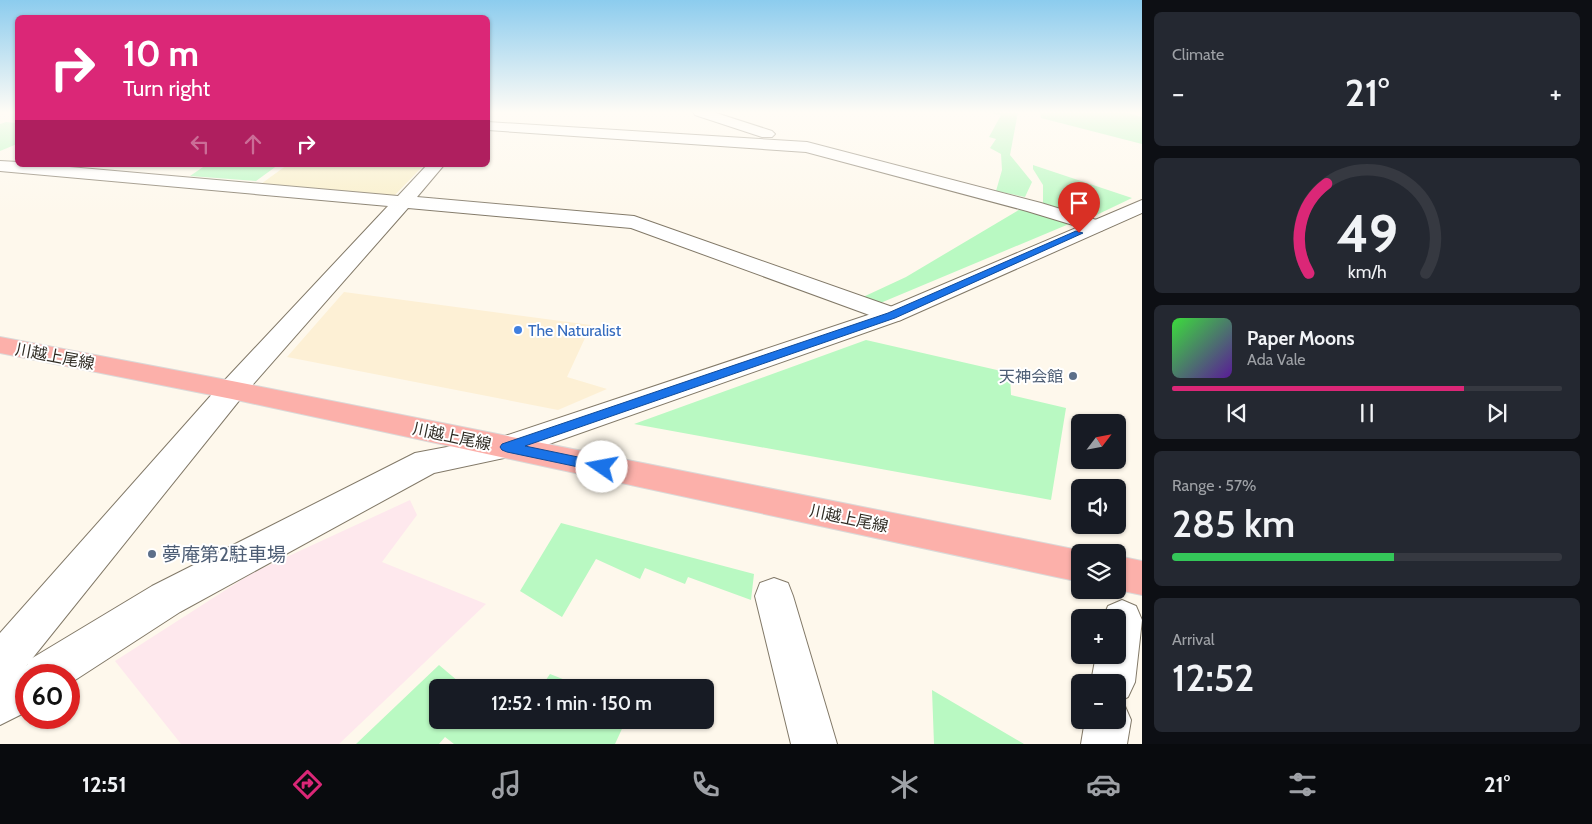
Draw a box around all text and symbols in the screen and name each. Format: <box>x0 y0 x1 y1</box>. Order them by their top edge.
text: 10 m <box>123 32 199 75</box>
icon: right <box>40 35 105 100</box>
text: Climate <box>1172 45 1224 64</box>
text: 21° <box>1345 69 1389 116</box>
text: Turn right <box>123 75 210 102</box>
text: − <box>1172 76 1184 110</box>
text: + <box>1550 76 1562 110</box>
icon: left <box>186 130 214 158</box>
icon: ahead <box>239 130 267 158</box>
icon: right <box>292 130 320 158</box>
pin <box>1058 182 1100 233</box>
icon: arrive <box>1065 189 1093 217</box>
text: 49 <box>1336 202 1398 265</box>
text: km/h <box>1347 261 1387 282</box>
place label: The Naturalist <box>528 321 622 340</box>
marker: The Naturalist <box>512 324 524 336</box>
text: Paper Moons <box>1247 327 1355 350</box>
street label: 川越上尾線 <box>14 340 96 373</box>
text: Ada Vale <box>1247 350 1306 369</box>
place label: 天神会館 <box>999 367 1063 386</box>
marker: 天神会館 <box>1067 370 1079 382</box>
icon: previous <box>1223 399 1251 427</box>
icon: pause <box>1353 399 1381 427</box>
icon: next <box>1483 399 1511 427</box>
north arrow <box>1071 414 1126 469</box>
map controls <box>1071 414 1126 729</box>
street label: 川越上尾線 <box>411 419 493 454</box>
position arrow <box>575 440 627 492</box>
text: Range · 57% <box>1172 476 1256 495</box>
button: sound <box>1071 479 1126 534</box>
text: 285 km <box>1172 500 1295 547</box>
street label: 川越上尾線 <box>808 501 890 536</box>
place label: 夢庵第2駐車場 <box>162 543 286 566</box>
button: layers <box>1071 544 1126 599</box>
marker: 夢庵第2駐車場 <box>146 548 158 560</box>
button: + <box>1071 609 1126 664</box>
text: Arrival <box>1172 630 1215 649</box>
text: 12:52 <box>1172 654 1254 701</box>
speed limit sign: 60 <box>15 664 80 729</box>
button: − <box>1071 674 1126 729</box>
text: 12:52 · 1 min · 150 m <box>491 692 652 715</box>
icon: directions <box>290 767 325 802</box>
icon: music <box>489 767 524 802</box>
icon: phone <box>688 767 723 802</box>
icon: climate <box>887 767 922 802</box>
icon: car <box>1086 767 1121 802</box>
icon: filters <box>1285 767 1320 802</box>
text: 12:51 <box>82 771 127 798</box>
text: 21° <box>1484 771 1510 798</box>

